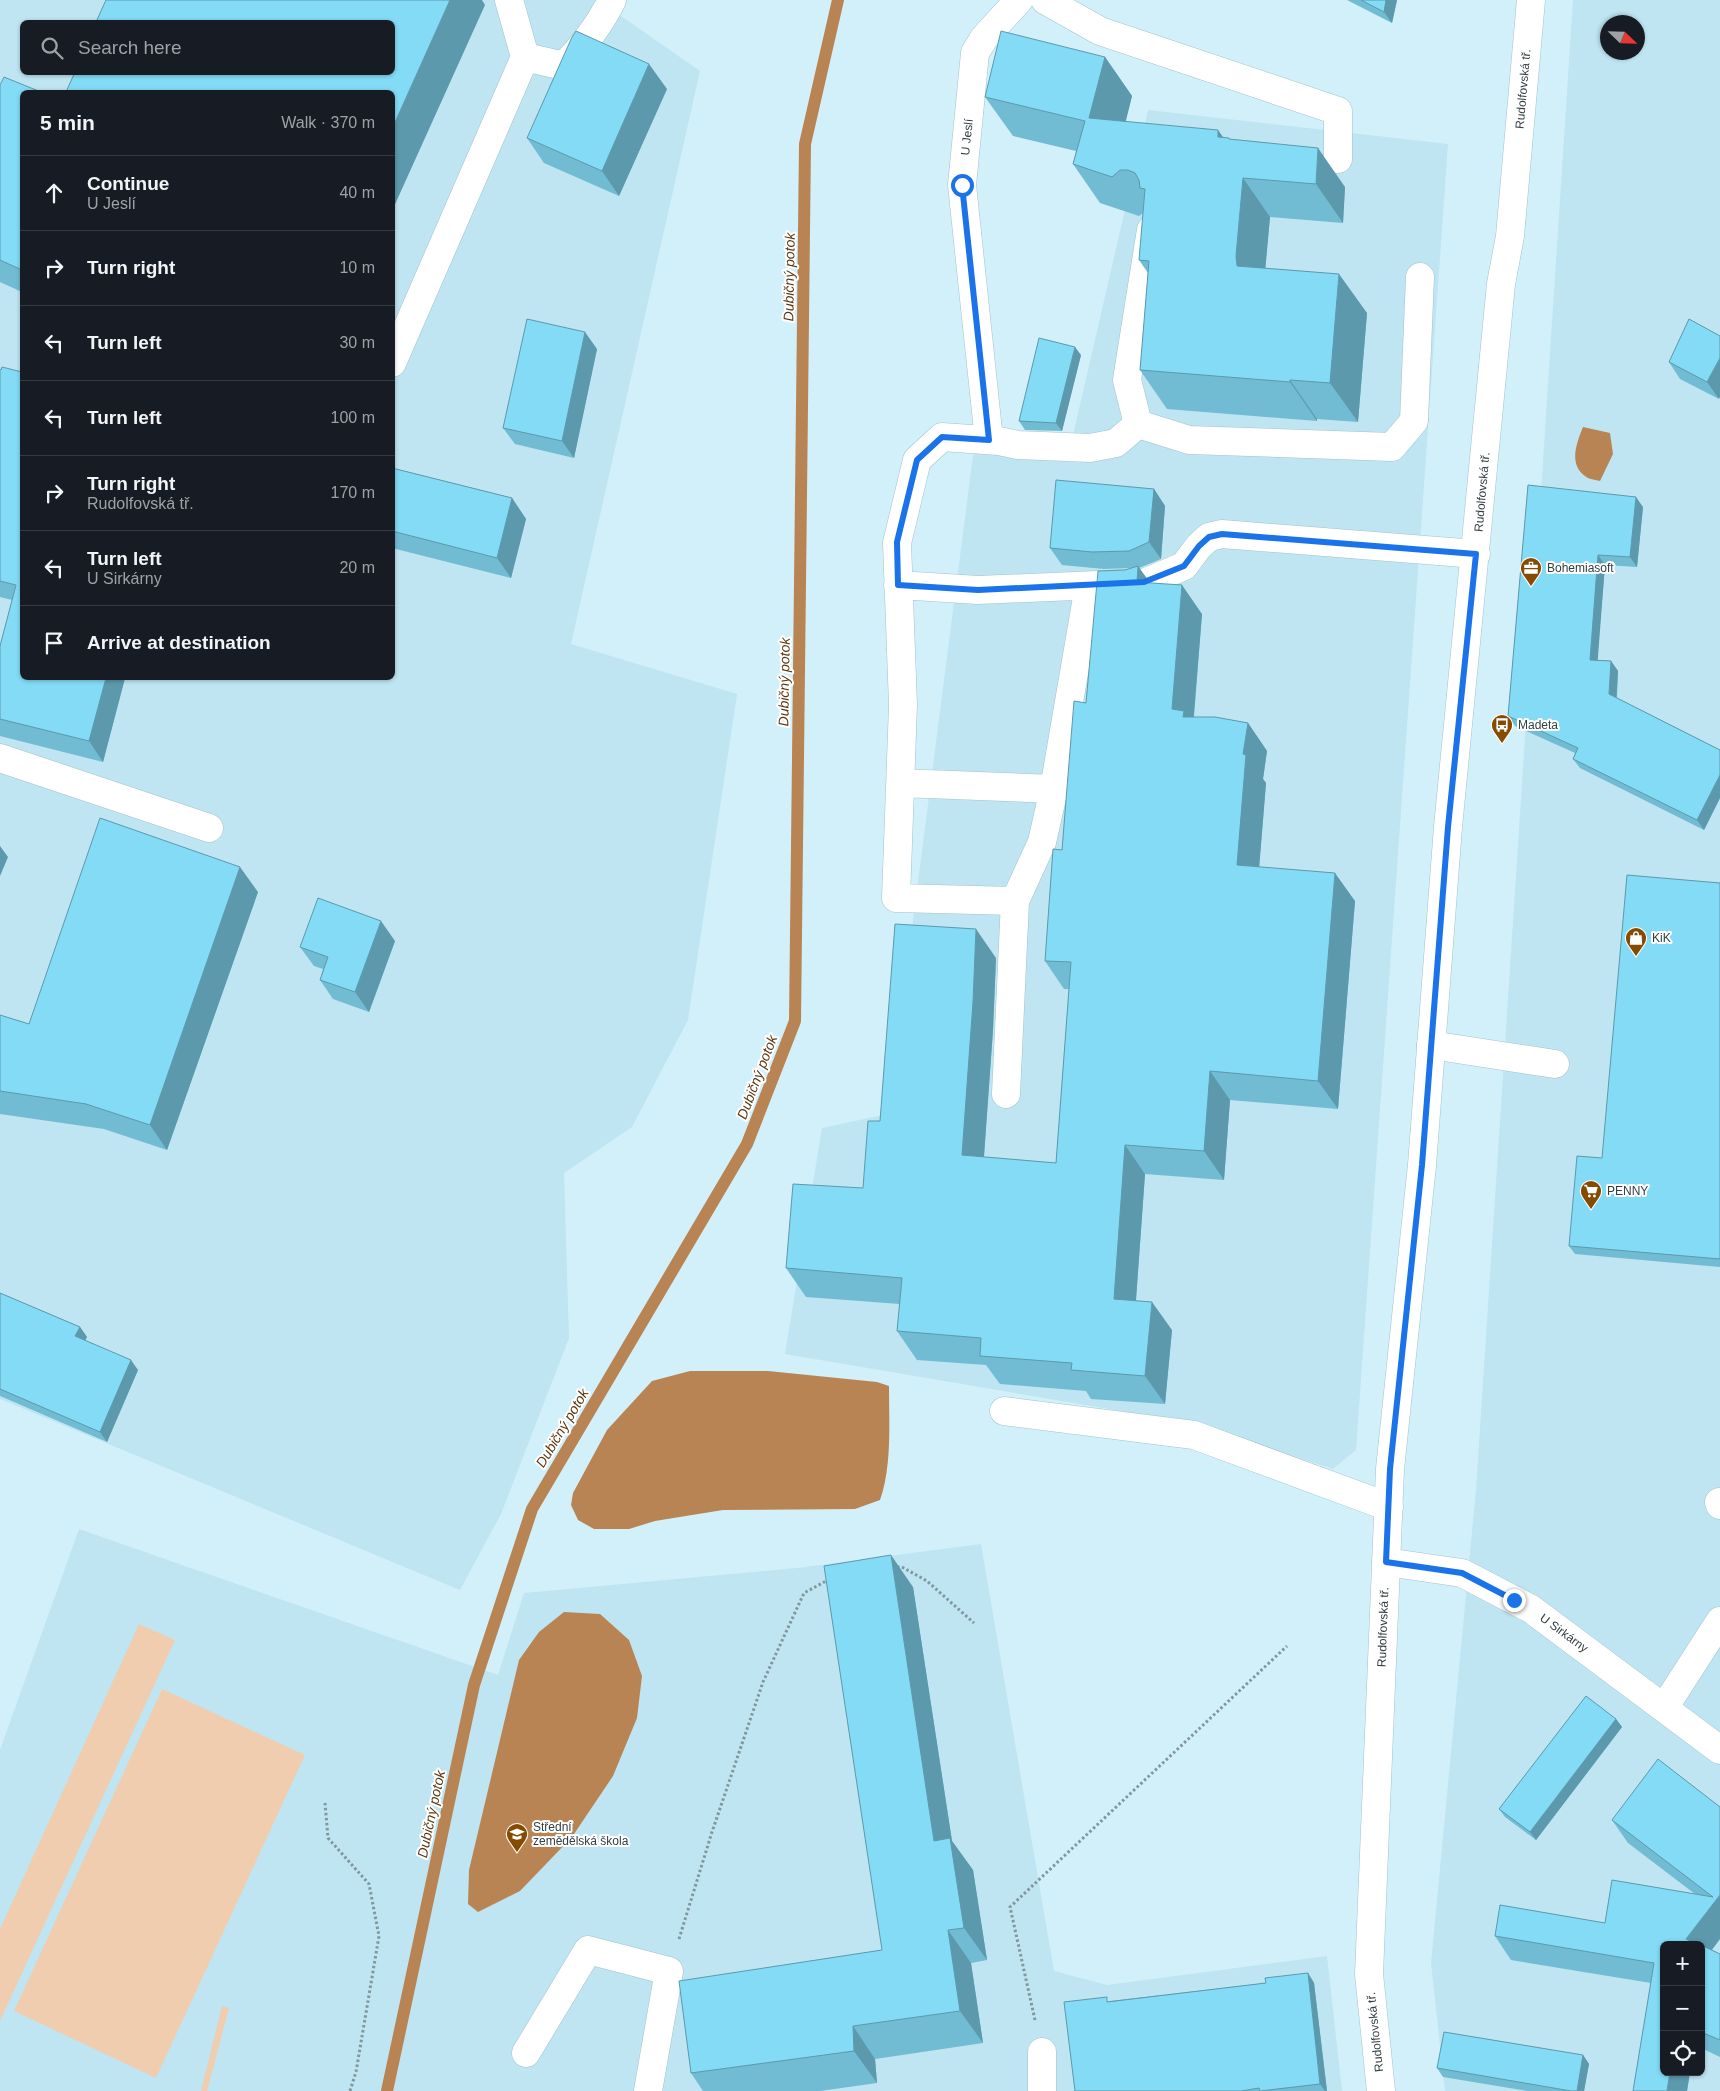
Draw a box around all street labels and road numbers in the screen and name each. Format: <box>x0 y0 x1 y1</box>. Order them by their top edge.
street label: Rudolfovská tř. <box>1513 49 1533 129</box>
street label: U Jeslí <box>958 117 976 156</box>
street label: Rudolfovská tř. <box>1472 452 1492 532</box>
street label: Rudolfovská tř. <box>1375 1587 1391 1667</box>
street label: U Sirkárny <box>1537 1611 1591 1655</box>
street label: Rudolfovská tř. <box>1364 1991 1386 2073</box>

